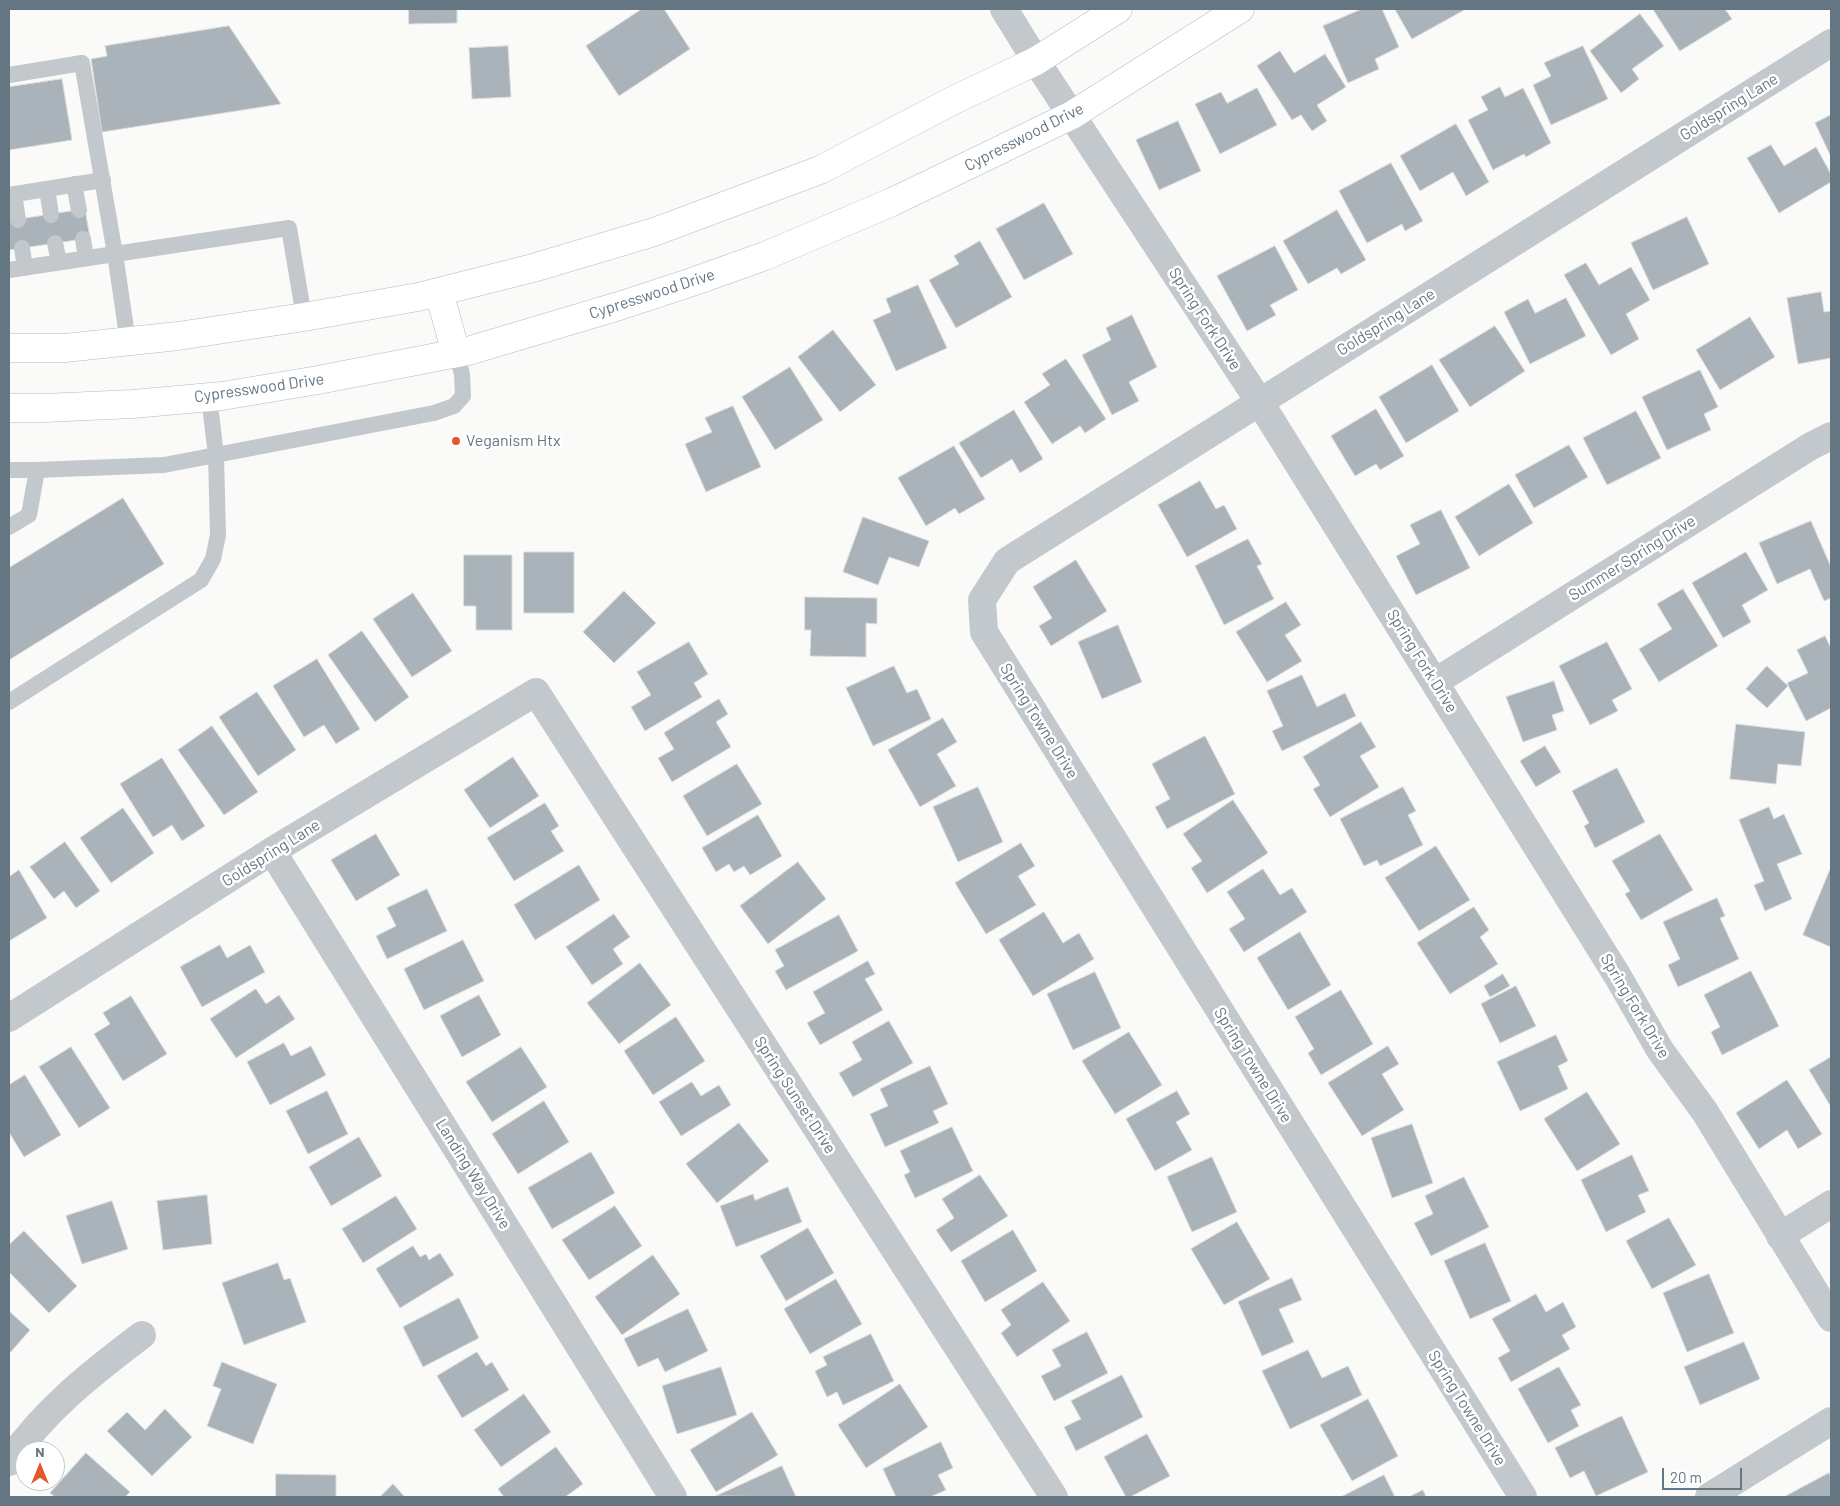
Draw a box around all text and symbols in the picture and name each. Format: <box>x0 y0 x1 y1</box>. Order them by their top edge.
street label: Goldspring Lane <box>1676 69 1782 145</box>
street label: Cypresswood Drive <box>961 99 1087 175</box>
street label: Spring Fork Drive <box>1165 264 1245 374</box>
street label: Cypresswood Drive <box>587 265 717 323</box>
street label: Goldspring Lane <box>1333 284 1439 360</box>
street label: Cypresswood Drive <box>193 369 325 407</box>
place label: Veganism Htx <box>466 431 561 451</box>
marker: Veganism Htx <box>450 435 462 447</box>
street label: Summer Spring Drive <box>1565 511 1699 605</box>
street label: Spring Fork Drive <box>1383 606 1461 716</box>
street label: Spring Towne Drive <box>996 660 1082 782</box>
street label: Goldspring Lane <box>218 815 324 891</box>
street label: Spring Fork Drive <box>1596 950 1674 1062</box>
street label: Spring Towne Drive <box>1210 1004 1296 1126</box>
street label: Spring Sunset Drive <box>750 1033 840 1157</box>
street label: Landing Way Drive <box>431 1115 515 1233</box>
street label: Spring Towne Drive <box>1424 1347 1510 1469</box>
north arrow <box>15 1441 65 1491</box>
text: N <box>35 1443 45 1460</box>
scale bar <box>1665 1458 1745 1490</box>
text: 20 m <box>1670 1468 1702 1486</box>

